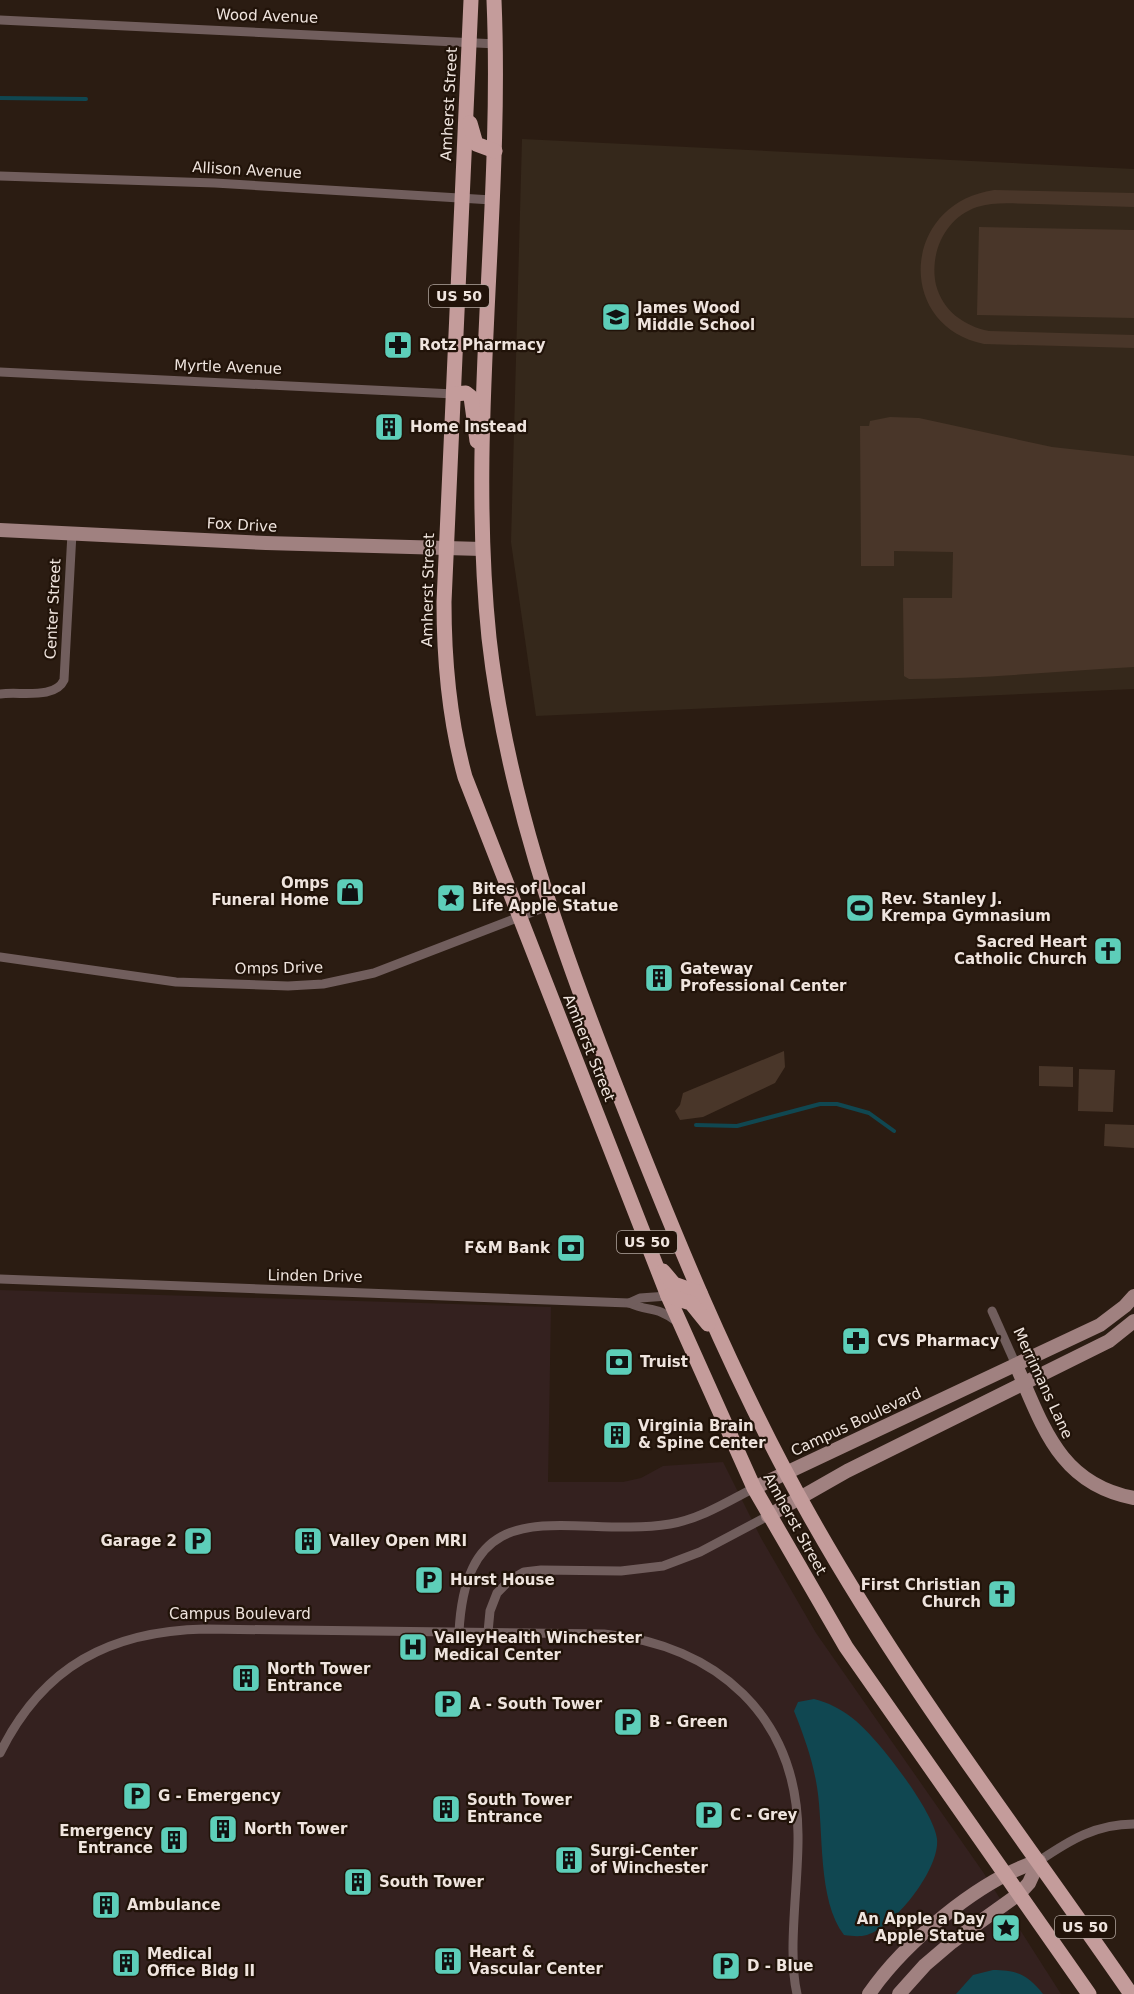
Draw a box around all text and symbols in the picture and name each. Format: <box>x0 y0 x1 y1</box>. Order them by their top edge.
street label: Wood Avenue <box>216 5 318 27</box>
street label: Amherst Street <box>437 47 461 161</box>
street label: Allison Avenue <box>192 158 302 182</box>
road number: US 50 <box>429 285 489 307</box>
place label: James Wood Middle School <box>636 299 755 334</box>
school or university icon: James Wood Middle School <box>600 301 632 333</box>
pharmacy icon: Rotz Pharmacy <box>382 329 414 361</box>
place label: Rotz Pharmacy <box>419 336 546 354</box>
street label: Myrtle Avenue <box>174 356 282 378</box>
building icon: Home Instead <box>373 411 405 443</box>
place label: Home Instead <box>410 418 527 436</box>
street label: Fox Drive <box>206 514 278 536</box>
street label: Amherst Street <box>418 533 438 647</box>
street label: Center Street <box>41 558 65 660</box>
place label: Omps Funeral Home <box>211 874 329 909</box>
shop icon: Omps Funeral Home <box>334 876 366 908</box>
place label: Bites of Local Life Apple Statue <box>472 880 618 915</box>
place icon: Bites of Local Life Apple Statue <box>435 882 467 914</box>
place label: Rev. Stanley J. Krempa Gymnasium <box>881 890 1051 925</box>
sports icon: Rev. Stanley J. Krempa Gymnasium <box>844 892 876 924</box>
place label: Sacred Heart Catholic Church <box>954 933 1087 968</box>
church icon: Sacred Heart Catholic Church <box>1092 935 1124 967</box>
street label: Omps Drive <box>235 958 323 978</box>
place label: Gateway Professional Center <box>680 960 847 995</box>
building icon: Gateway Professional Center <box>643 962 675 994</box>
street label: Amherst Street <box>559 992 619 1104</box>
road number: US 50 <box>617 1231 677 1253</box>
bank icon: F&M Bank <box>555 1232 587 1264</box>
place label: F&M Bank <box>464 1239 551 1257</box>
street label: Linden Drive <box>267 1266 363 1286</box>
pharmacy icon: CVS Pharmacy <box>840 1325 872 1357</box>
street label: Merrimans Lane <box>1009 1325 1077 1441</box>
place label: CVS Pharmacy <box>877 1332 999 1350</box>
bank icon: Truist <box>603 1346 635 1378</box>
place label: Truist <box>640 1353 688 1371</box>
street label: Campus Boulevard <box>788 1384 924 1460</box>
place label: Virginia Brain & Spine Center <box>638 1417 766 1452</box>
building icon: Virginia Brain & Spine Center <box>601 1419 633 1451</box>
street label: Amherst Street <box>760 1470 831 1578</box>
parking icon: Garage 2 <box>182 1525 214 1557</box>
building icon: Valley Open MRI <box>292 1525 324 1557</box>
place label: Garage 2 <box>100 1532 177 1550</box>
place label: Valley Open MRI <box>329 1532 467 1550</box>
parking icon: Hurst House <box>413 1564 445 1596</box>
place label: Hurst House <box>450 1571 555 1589</box>
place label: First Christian Church <box>861 1576 981 1611</box>
church icon: First Christian Church <box>986 1578 1018 1610</box>
street label: Campus Boulevard <box>169 1605 311 1623</box>
place label: ValleyHealth Winchester Medical Center <box>434 1629 643 1664</box>
hospital icon: ValleyHealth Winchester Medical Center <box>397 1631 429 1663</box>
place label: North Tower Entrance <box>267 1660 371 1695</box>
building icon: North Tower Entrance <box>230 1662 262 1694</box>
parking icon: A - South Tower <box>432 1688 464 1720</box>
place label: A - South Tower <box>469 1695 603 1713</box>
parking icon: B - Green <box>612 1706 644 1738</box>
place label: B - Green <box>649 1713 728 1731</box>
parking icon: G - Emergency <box>121 1780 153 1812</box>
place label: G - Emergency <box>158 1787 281 1805</box>
place label: South Tower Entrance <box>467 1791 572 1826</box>
building icon: South Tower Entrance <box>430 1793 462 1825</box>
parking icon: C - Grey <box>693 1799 725 1831</box>
place label: C - Grey <box>730 1806 798 1824</box>
building icon: North Tower <box>207 1813 239 1845</box>
place label: North Tower <box>244 1820 348 1838</box>
place label: Emergency Entrance <box>59 1822 153 1857</box>
building icon: Emergency Entrance <box>158 1824 190 1856</box>
place label: Surgi-Center of Winchester <box>590 1842 708 1877</box>
building icon: Surgi-Center of Winchester <box>553 1844 585 1876</box>
building icon: South Tower <box>342 1866 374 1898</box>
place label: South Tower <box>379 1873 484 1891</box>
building icon: Ambulance <box>90 1889 122 1921</box>
place label: Ambulance <box>127 1896 221 1914</box>
place label: An Apple a Day Apple Statue <box>857 1910 985 1945</box>
place icon: An Apple a Day Apple Statue <box>990 1912 1022 1944</box>
road number: US 50 <box>1055 1916 1115 1938</box>
place label: Heart & Vascular Center <box>469 1943 603 1978</box>
place label: Medical Office Bldg II <box>147 1945 255 1980</box>
building icon: Heart & Vascular Center <box>432 1945 464 1977</box>
building icon: Medical Office Bldg II <box>110 1947 142 1979</box>
parking icon: D - Blue <box>710 1950 742 1982</box>
place label: D - Blue <box>747 1957 814 1975</box>

